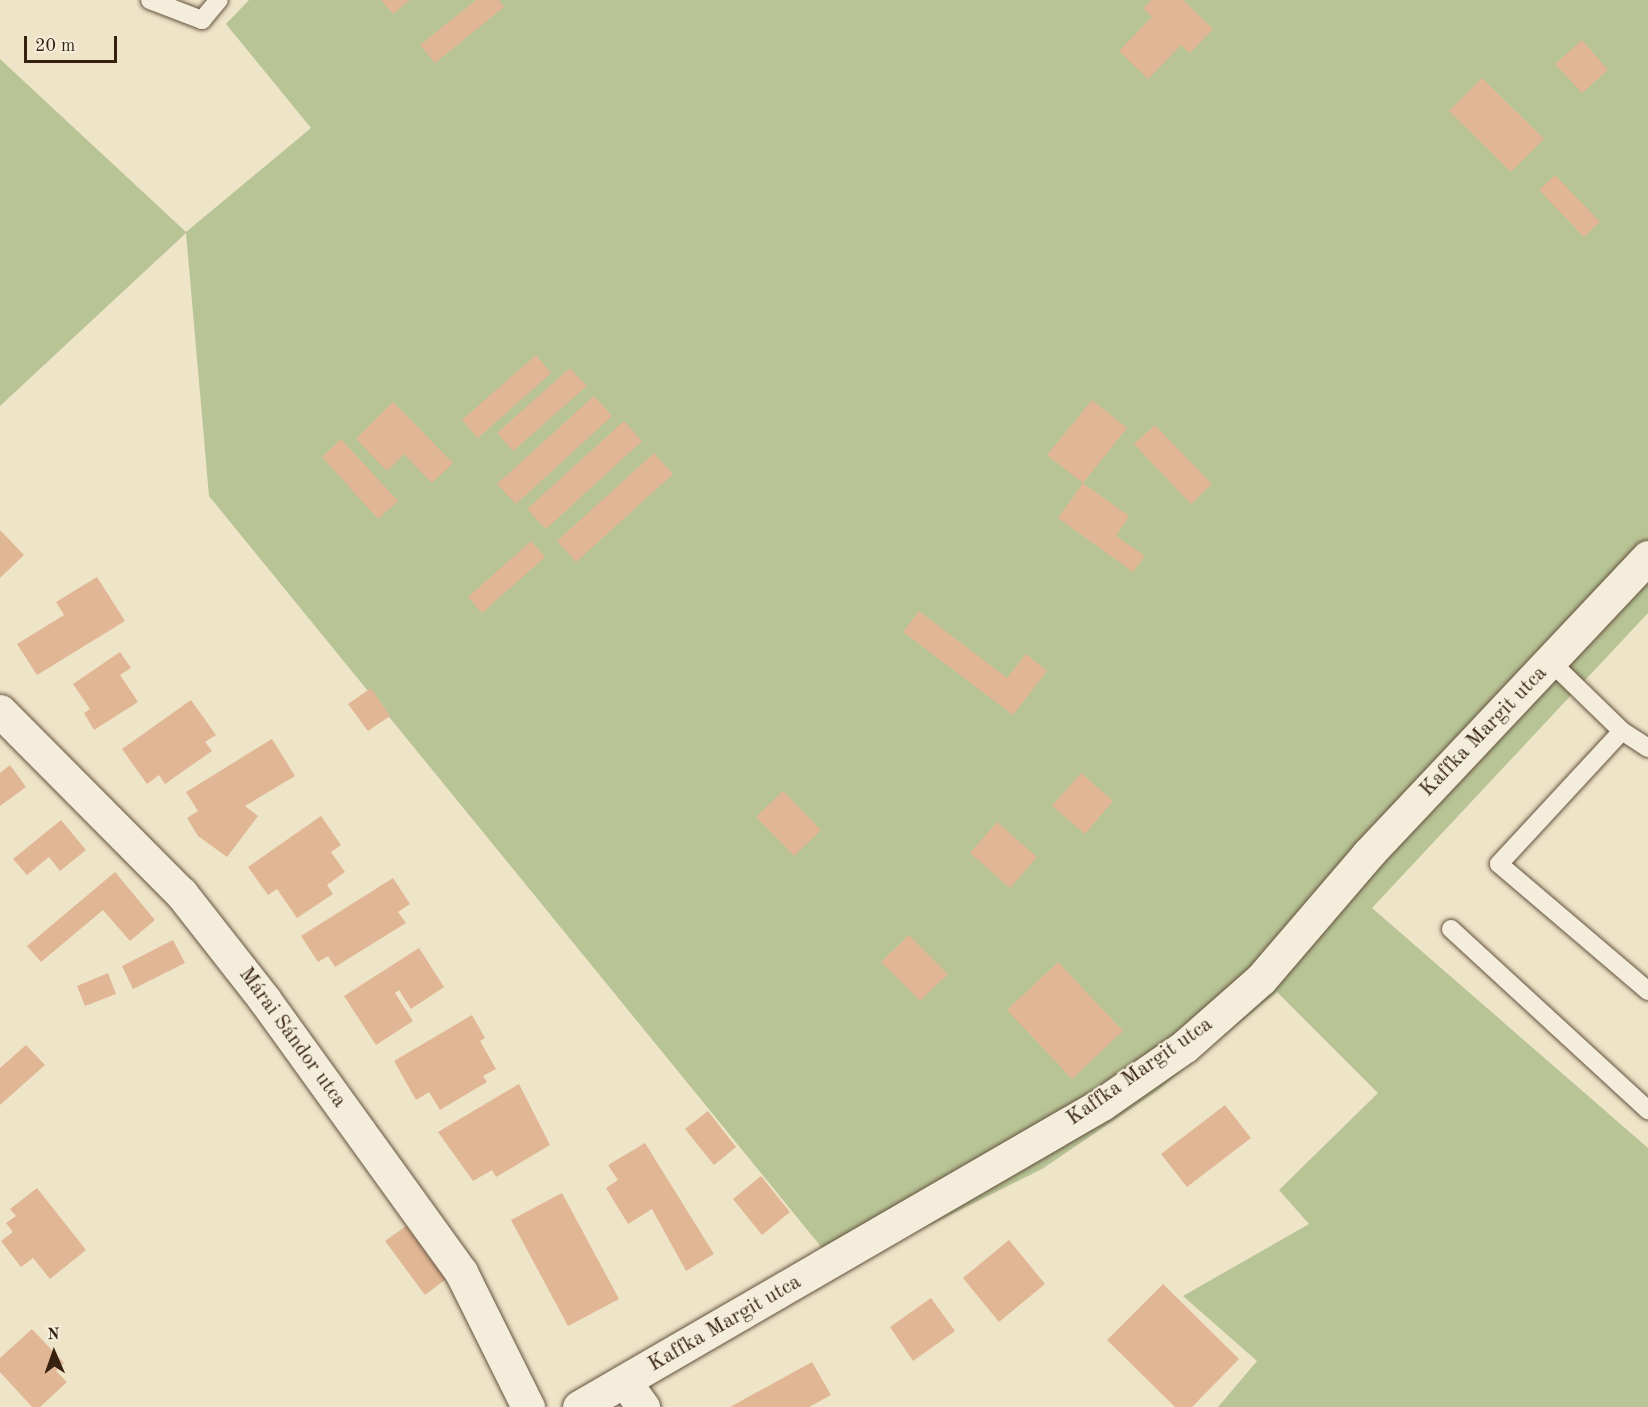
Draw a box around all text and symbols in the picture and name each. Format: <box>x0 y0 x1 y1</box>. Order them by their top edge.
scale bar <box>27 24 120 62</box>
text: 20 m <box>35 37 75 55</box>
street label: Kaffka Margit utca <box>1415 661 1553 803</box>
street label: Márai Sándor utca <box>233 963 351 1113</box>
street label: Kaffka Margit utca <box>1062 1012 1218 1132</box>
street label: Kaffka Margit utca <box>644 1270 806 1378</box>
north arrow <box>24 1323 84 1383</box>
text: N <box>47 1327 60 1343</box>

